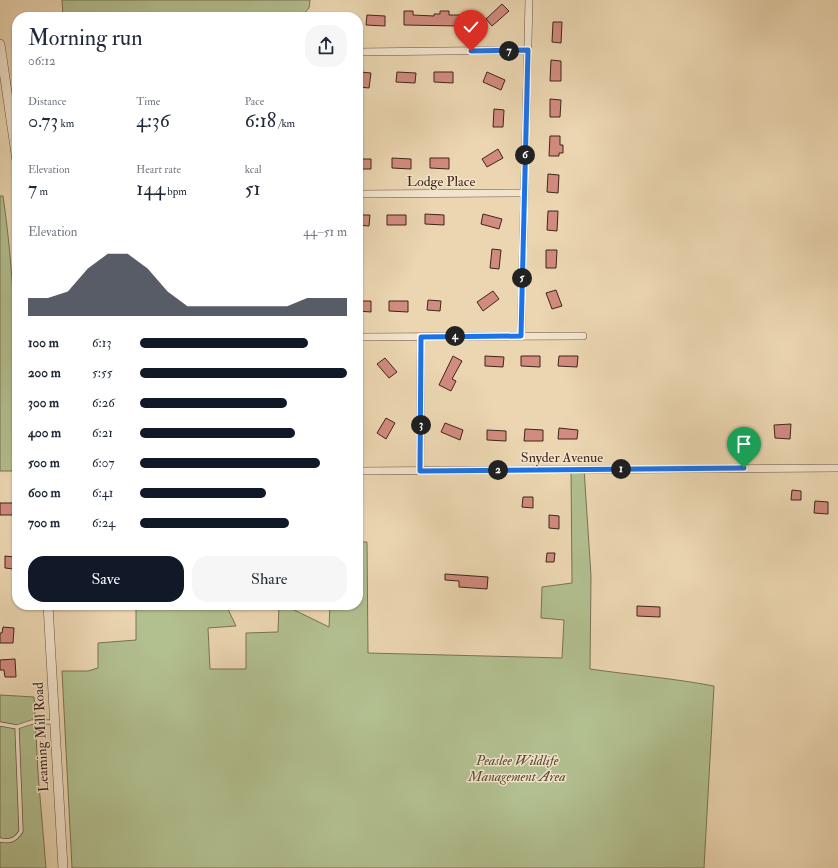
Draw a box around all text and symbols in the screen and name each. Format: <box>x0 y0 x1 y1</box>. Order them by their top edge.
pin <box>454 10 488 51</box>
icon: check <box>460 16 482 38</box>
text: Morning run <box>28 24 143 52</box>
button: share <box>305 25 347 67</box>
pin: 7 <box>499 41 519 61</box>
text: 7 <box>506 44 512 57</box>
text: 06:12 <box>28 53 56 69</box>
text: Distance <box>28 95 66 108</box>
text: Time <box>136 95 160 108</box>
text: Pace <box>245 95 264 108</box>
text: 0.73 <box>28 108 58 133</box>
text: 4:36 <box>136 108 170 133</box>
text: 6:18 <box>245 108 276 133</box>
text: km <box>58 117 74 130</box>
text: /km <box>276 117 295 130</box>
pin: 6 <box>515 145 535 165</box>
text: 6 <box>522 148 528 161</box>
text: Elevation <box>28 163 70 176</box>
text: Heart rate <box>136 163 181 176</box>
text: kcal <box>245 163 262 176</box>
street label: Lodge Place <box>407 173 475 190</box>
text: 7 <box>28 176 37 201</box>
text: 144 <box>136 176 165 201</box>
text: 51 <box>245 176 261 201</box>
text: m <box>37 185 48 198</box>
text: bpm <box>165 185 187 198</box>
text: Elevation <box>28 224 78 240</box>
text: 44–51 m <box>303 224 347 240</box>
pin: 5 <box>512 268 532 288</box>
text: 5 <box>520 271 524 284</box>
pin: 4 <box>445 326 465 346</box>
text: 4 <box>452 329 458 342</box>
text: 100 m <box>28 335 59 351</box>
text: 6:13 <box>92 335 111 351</box>
text: 200 m <box>28 365 61 381</box>
text: 5:55 <box>92 365 112 381</box>
text: 300 m <box>28 395 59 411</box>
text: 6:26 <box>92 395 115 411</box>
pin: 3 <box>411 415 431 435</box>
text: 3 <box>419 418 423 431</box>
text: 400 m <box>28 425 61 441</box>
text: 6:21 <box>92 425 113 441</box>
pin <box>727 427 761 468</box>
icon: arrive <box>733 433 755 455</box>
street label: Snyder Avenue <box>521 449 603 467</box>
text: 500 m <box>28 455 60 471</box>
text: 6:07 <box>92 455 114 471</box>
pin: 1 <box>611 459 631 479</box>
pin: 2 <box>488 460 508 480</box>
text: 1 <box>619 462 623 475</box>
text: 2 <box>495 463 501 476</box>
text: 600 m <box>28 485 61 501</box>
text: 6:41 <box>92 485 113 501</box>
text: 700 m <box>28 515 60 531</box>
text: 6:24 <box>92 515 115 531</box>
button: Save <box>28 556 184 602</box>
button: Share <box>192 556 347 602</box>
street label: Leaming Mill Road <box>30 682 52 792</box>
park label: Peaslee Wildlife Management Area <box>467 752 566 785</box>

